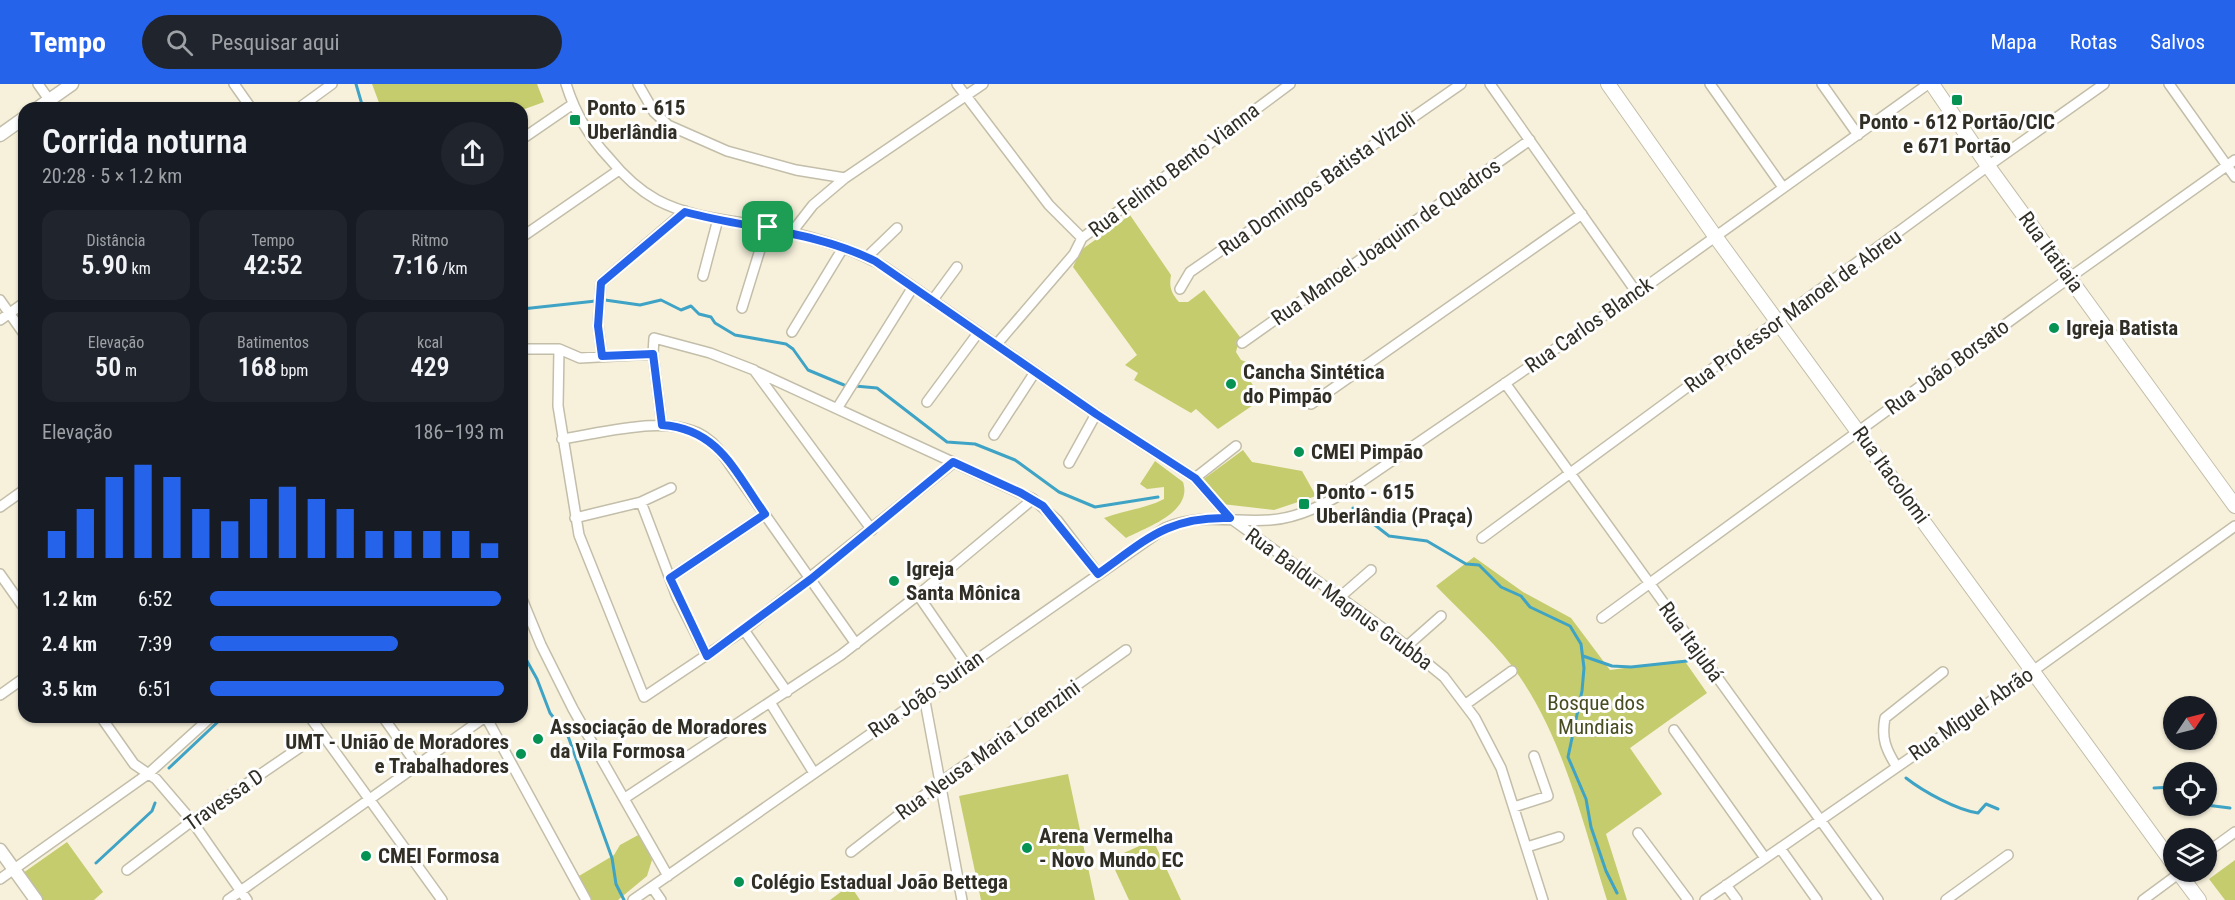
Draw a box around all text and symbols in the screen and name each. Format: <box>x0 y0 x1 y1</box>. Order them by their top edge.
search box <box>142 15 562 69</box>
text: Tempo <box>30 26 106 59</box>
icon: search <box>163 26 196 59</box>
text: Pesquisar aqui <box>211 30 340 55</box>
text: Mapa <box>1990 30 2037 54</box>
text: Rotas <box>2070 30 2117 54</box>
text: Salvos <box>2150 30 2205 54</box>
marker: Ponto - 612 Portão/CIC e 671 Portão <box>1950 93 1964 107</box>
place label: Ponto - 615 Uberlândia <box>587 96 685 144</box>
street label: Rua Felinto Bento Vianna <box>1084 98 1264 242</box>
street label: Rua Domingos Batista Vizoli <box>1214 107 1420 261</box>
place label: Ponto - 612 Portão/CIC e 671 Portão <box>1859 110 2055 158</box>
marker: Ponto - 615 Uberlândia <box>568 113 582 127</box>
text: Corrida noturna <box>42 122 248 161</box>
button: share <box>441 122 504 185</box>
street label: Rua Manoel Joaquim de Quadros <box>1267 154 1505 330</box>
text: 20:28 · 5 × 1.2 km <box>42 164 182 188</box>
pin <box>742 201 793 252</box>
street label: Rua Itatiaia <box>2014 207 2088 297</box>
icon: arrive <box>751 210 784 243</box>
street label: Rua Professor Manoel de Abreu <box>1680 224 1906 398</box>
text: Distância <box>87 231 145 250</box>
text: Tempo <box>251 231 295 250</box>
text: Ritmo <box>412 231 448 250</box>
text: 5.90 <box>81 250 128 280</box>
text: 42:52 <box>243 250 303 280</box>
text: 7:16 <box>393 250 439 280</box>
text: km <box>128 259 151 278</box>
text: /km <box>439 259 467 278</box>
street label: Rua Carlos Blanck <box>1521 272 1658 378</box>
street label: Rua João Borsato <box>1881 314 2013 420</box>
place label: Igreja Batista <box>2066 316 2178 340</box>
marker: Igreja Batista <box>2047 321 2061 335</box>
text: Elevação <box>88 333 144 352</box>
text: Batimentos <box>237 333 309 352</box>
text: kcal <box>417 333 443 352</box>
text: 50 <box>95 352 121 382</box>
text: 168 <box>238 352 277 382</box>
text: 429 <box>410 352 450 382</box>
place label: Cancha Sintética do Pimpão <box>1243 360 1385 408</box>
text: m <box>121 361 137 380</box>
text: bpm <box>277 361 308 380</box>
marker: Cancha Sintética do Pimpão <box>1224 377 1238 391</box>
text: Elevação <box>42 420 113 444</box>
text: 186–193 m <box>414 420 504 444</box>
street label: Rua Itacolomi <box>1848 422 1934 528</box>
place label: CMEI Pimpão <box>1311 440 1423 464</box>
marker: CMEI Pimpão <box>1292 445 1306 459</box>
place label: Ponto - 615 Uberlândia (Praça) <box>1316 480 1473 528</box>
marker: Ponto - 615 Uberlândia (Praça) <box>1297 497 1311 511</box>
street label: Rua Baldur Magnus Grubba <box>1241 523 1437 675</box>
place label: Igreja Santa Mônica <box>906 557 1020 605</box>
marker: Igreja Santa Mônica <box>887 574 901 588</box>
text: 1.2 km <box>42 587 97 611</box>
text: 6:52 <box>138 587 172 611</box>
street label: Rua Itajubá <box>1654 597 1728 687</box>
text: 2.4 km <box>42 632 97 656</box>
text: 7:39 <box>138 632 172 656</box>
street label: Rua João Surian <box>864 646 988 742</box>
street label: Rua Miguel Abrão <box>1904 662 2038 766</box>
street label: Rua Neusa Maria Lorenzini <box>891 675 1085 825</box>
text: 3.5 km <box>42 677 97 701</box>
text: 6:51 <box>138 677 172 701</box>
park label: Bosque dos Mundiais <box>1547 691 1645 739</box>
north arrow <box>2163 696 2217 750</box>
map controls <box>2163 696 2217 882</box>
place label: Associação de Moradores da Vila Formosa <box>550 715 767 763</box>
place label: UMT - União de Moradores e Trabalhadores <box>285 730 509 778</box>
marker: Associação de Moradores da Vila Formosa <box>531 732 545 746</box>
marker: UMT - União de Moradores e Trabalhadores <box>514 747 528 761</box>
button: locate <box>2163 762 2217 816</box>
street label: Travessa D <box>180 764 268 836</box>
place label: Arena Vermelha - Novo Mundo EC <box>1039 824 1184 872</box>
button: layers <box>2163 828 2217 882</box>
marker: Arena Vermelha - Novo Mundo EC <box>1020 841 1034 855</box>
place label: CMEI Formosa <box>378 844 499 868</box>
marker: CMEI Formosa <box>359 849 373 863</box>
place label: Colégio Estadual João Bettega <box>751 870 1008 894</box>
marker: Colégio Estadual João Bettega <box>732 875 746 889</box>

